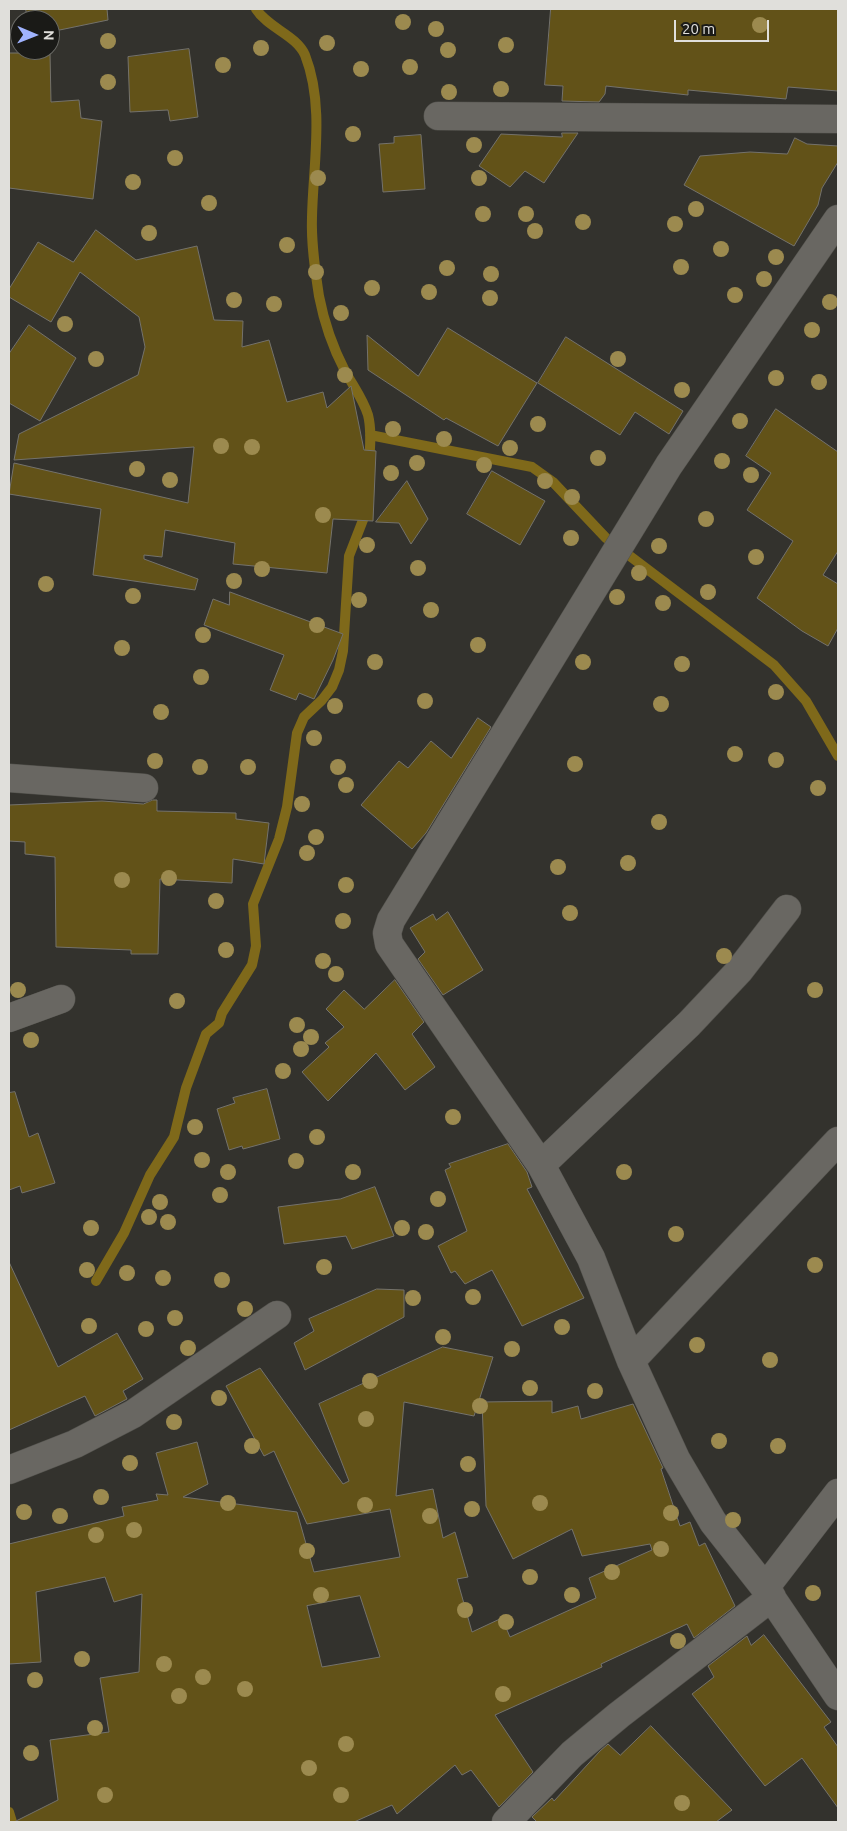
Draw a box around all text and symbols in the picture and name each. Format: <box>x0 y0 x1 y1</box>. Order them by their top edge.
north arrow <box>10 10 60 60</box>
scale bar <box>677 10 772 42</box>
text: 20 m <box>682 20 715 37</box>
text: N <box>41 30 57 41</box>

